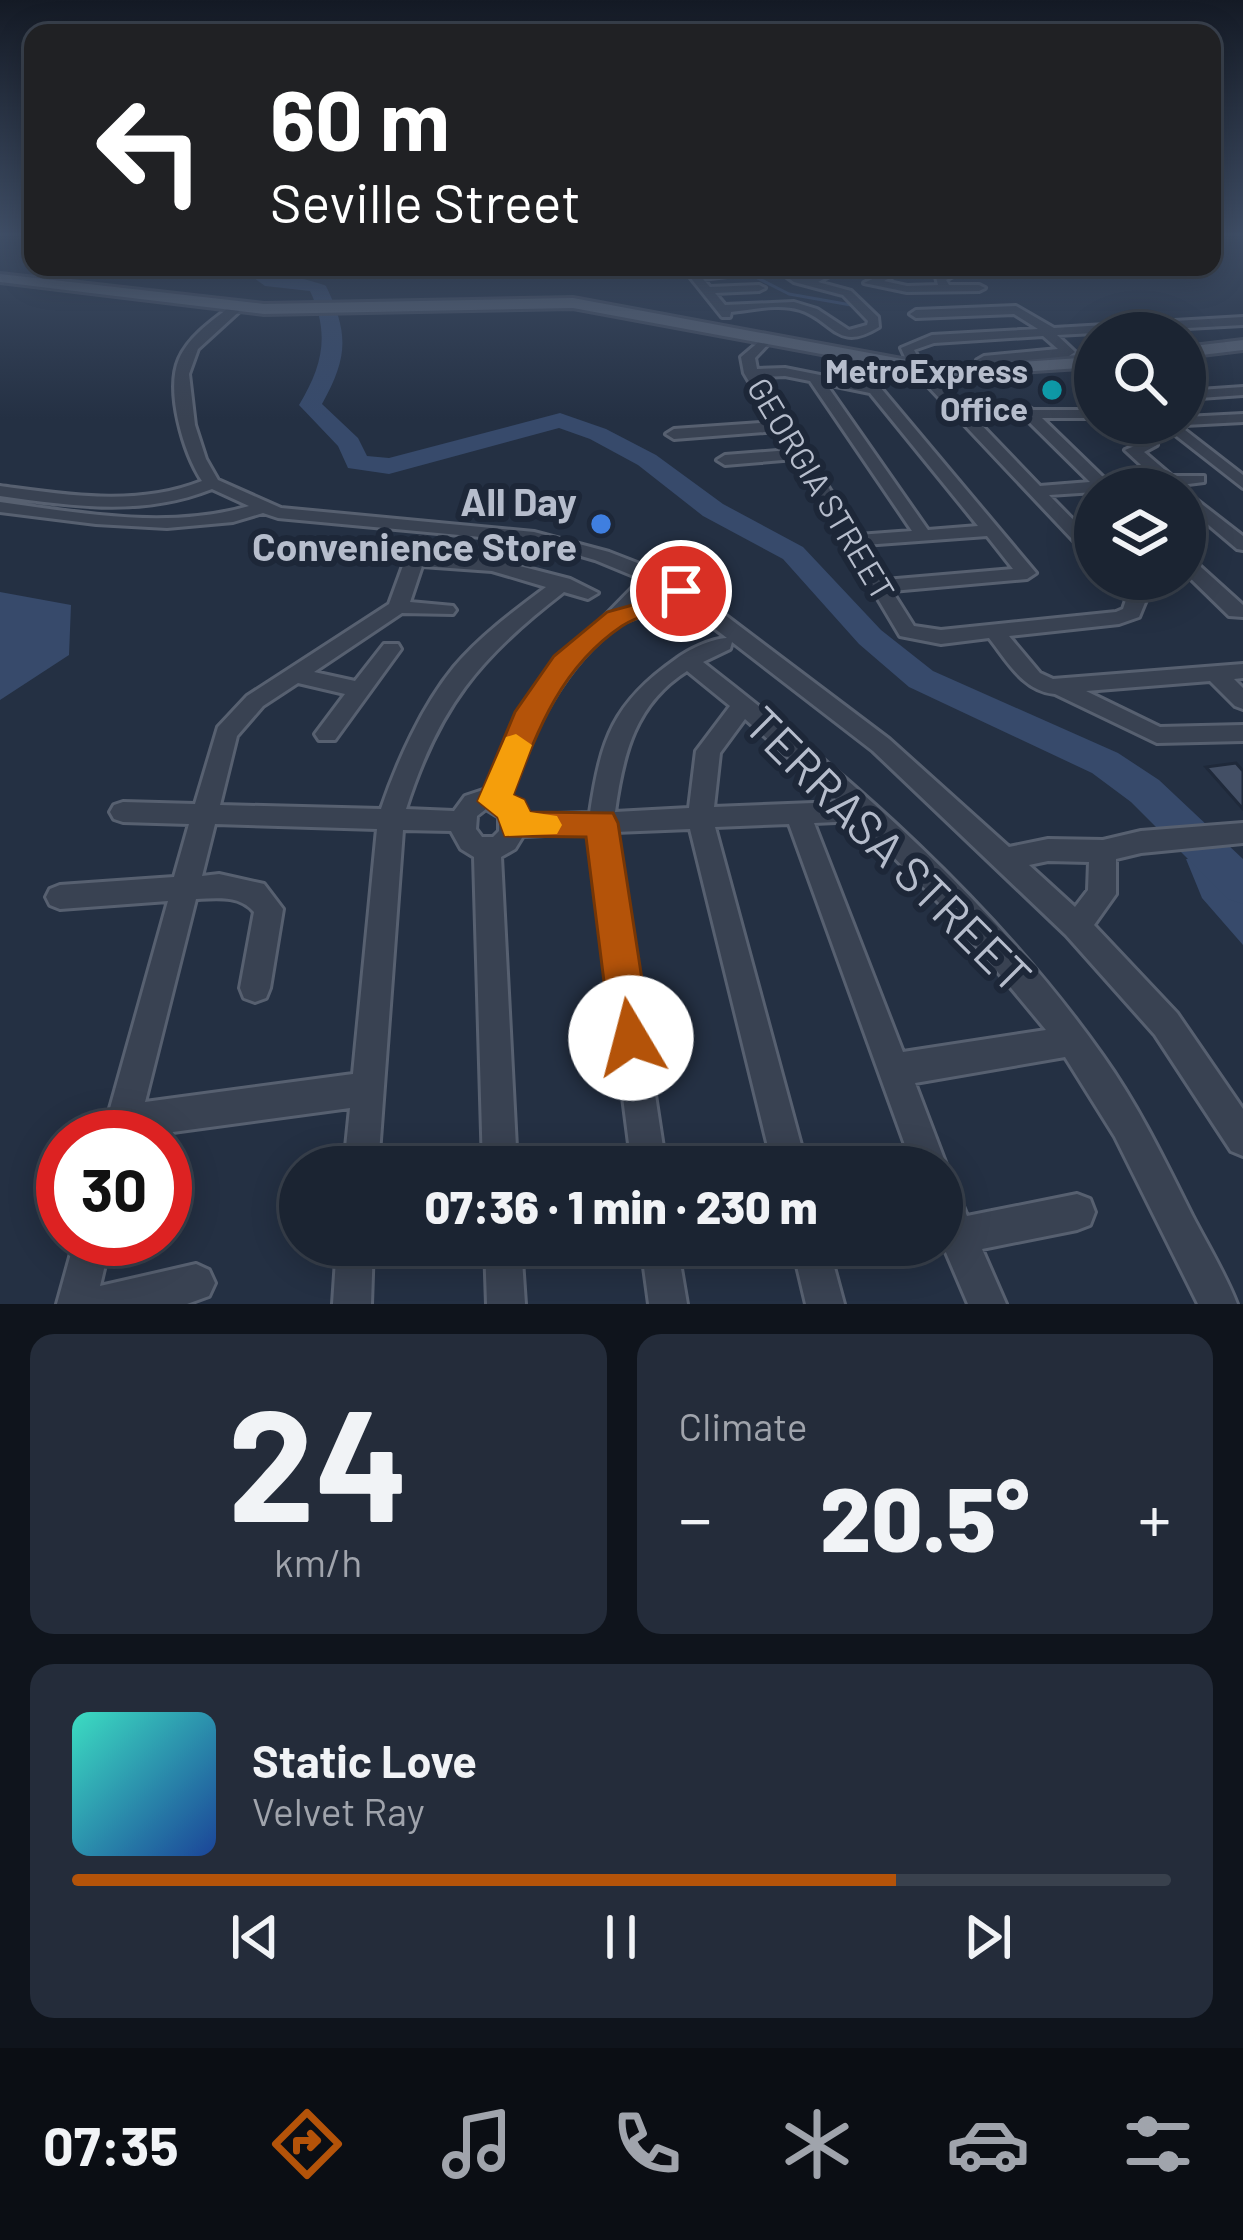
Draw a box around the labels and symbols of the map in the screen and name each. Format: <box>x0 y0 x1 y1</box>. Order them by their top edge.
place label: MetroExpress Office <box>825 350 1028 428</box>
street label: GEORGIA STREET <box>740 370 904 607</box>
marker: MetroExpress Office <box>1039 377 1065 403</box>
place label: All Day Convenience Store <box>252 477 577 569</box>
marker: All Day Convenience Store <box>588 511 614 537</box>
pin <box>630 540 732 642</box>
street label: TERRASA STREET <box>734 694 1044 1004</box>
position arrow <box>568 975 694 1101</box>
speed limit sign: 30 <box>36 1110 192 1266</box>

